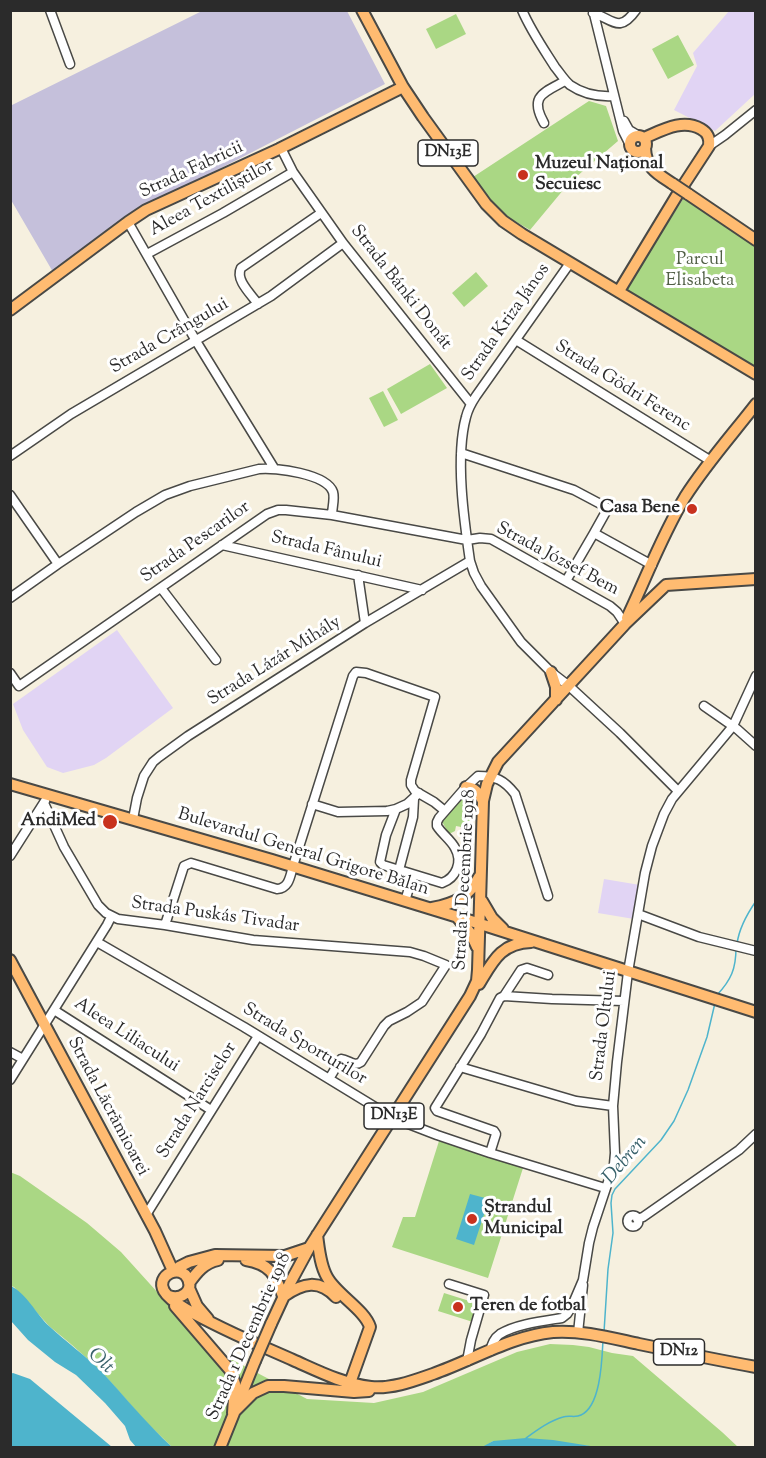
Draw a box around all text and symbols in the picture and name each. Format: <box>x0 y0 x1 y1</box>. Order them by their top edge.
street label: Strada Fabricii <box>137 138 247 204</box>
road number: DN13E <box>418 140 478 166</box>
place label: Muzeul Național Secuiesc <box>535 154 663 196</box>
street label: Aleea Textiliștilor <box>146 156 278 242</box>
marker: Muzeul Național Secuiesc <box>516 168 530 182</box>
street label: Strada Bánki Donát <box>345 221 455 355</box>
park label: Parcul Elisabeta <box>666 250 734 292</box>
street label: Strada Kriza János <box>458 260 556 386</box>
street label: Strada Crângului <box>107 294 233 380</box>
street label: Strada Gödri Ferenc <box>550 336 694 438</box>
street label: Strada Pescarilor <box>137 497 255 589</box>
place label: Casa Bene <box>600 498 680 520</box>
marker: Casa Bene <box>685 502 699 516</box>
street label: Strada József Bem <box>492 519 622 601</box>
street label: Strada Fânului <box>268 528 384 574</box>
street label: Strada Lázár Mihály <box>204 612 346 712</box>
street label: Strada 1 Decembrie 1918 <box>450 789 482 971</box>
street label: Bulevardul General Grigore Bălan <box>175 804 431 902</box>
place label: AndiMed <box>21 811 96 833</box>
marker: AndiMed <box>101 813 119 831</box>
street label: Strada Puskás Tivadar <box>130 894 300 938</box>
street label: Strada Oltului <box>588 970 622 1082</box>
street label: Aleea Liliacului <box>69 994 183 1078</box>
street label: Strada Sporturilor <box>238 999 370 1091</box>
street label: Strada Lăcrămioarei <box>61 1034 153 1180</box>
street label: Strada Narciselor <box>154 1039 242 1163</box>
road number: DN13E <box>364 1103 424 1129</box>
water label: Debren <box>599 1132 653 1190</box>
place label: Ștrandul Municipal <box>484 1198 563 1240</box>
marker: Ștrandul Municipal <box>465 1212 479 1226</box>
street label: Strada 1 Decembrie 1918 <box>203 1250 297 1424</box>
place label: Teren de fotbal <box>470 1296 586 1318</box>
marker: Teren de fotbal <box>451 1300 465 1314</box>
road number: DN12 <box>654 1339 704 1365</box>
water label: Olt <box>82 1344 118 1380</box>

